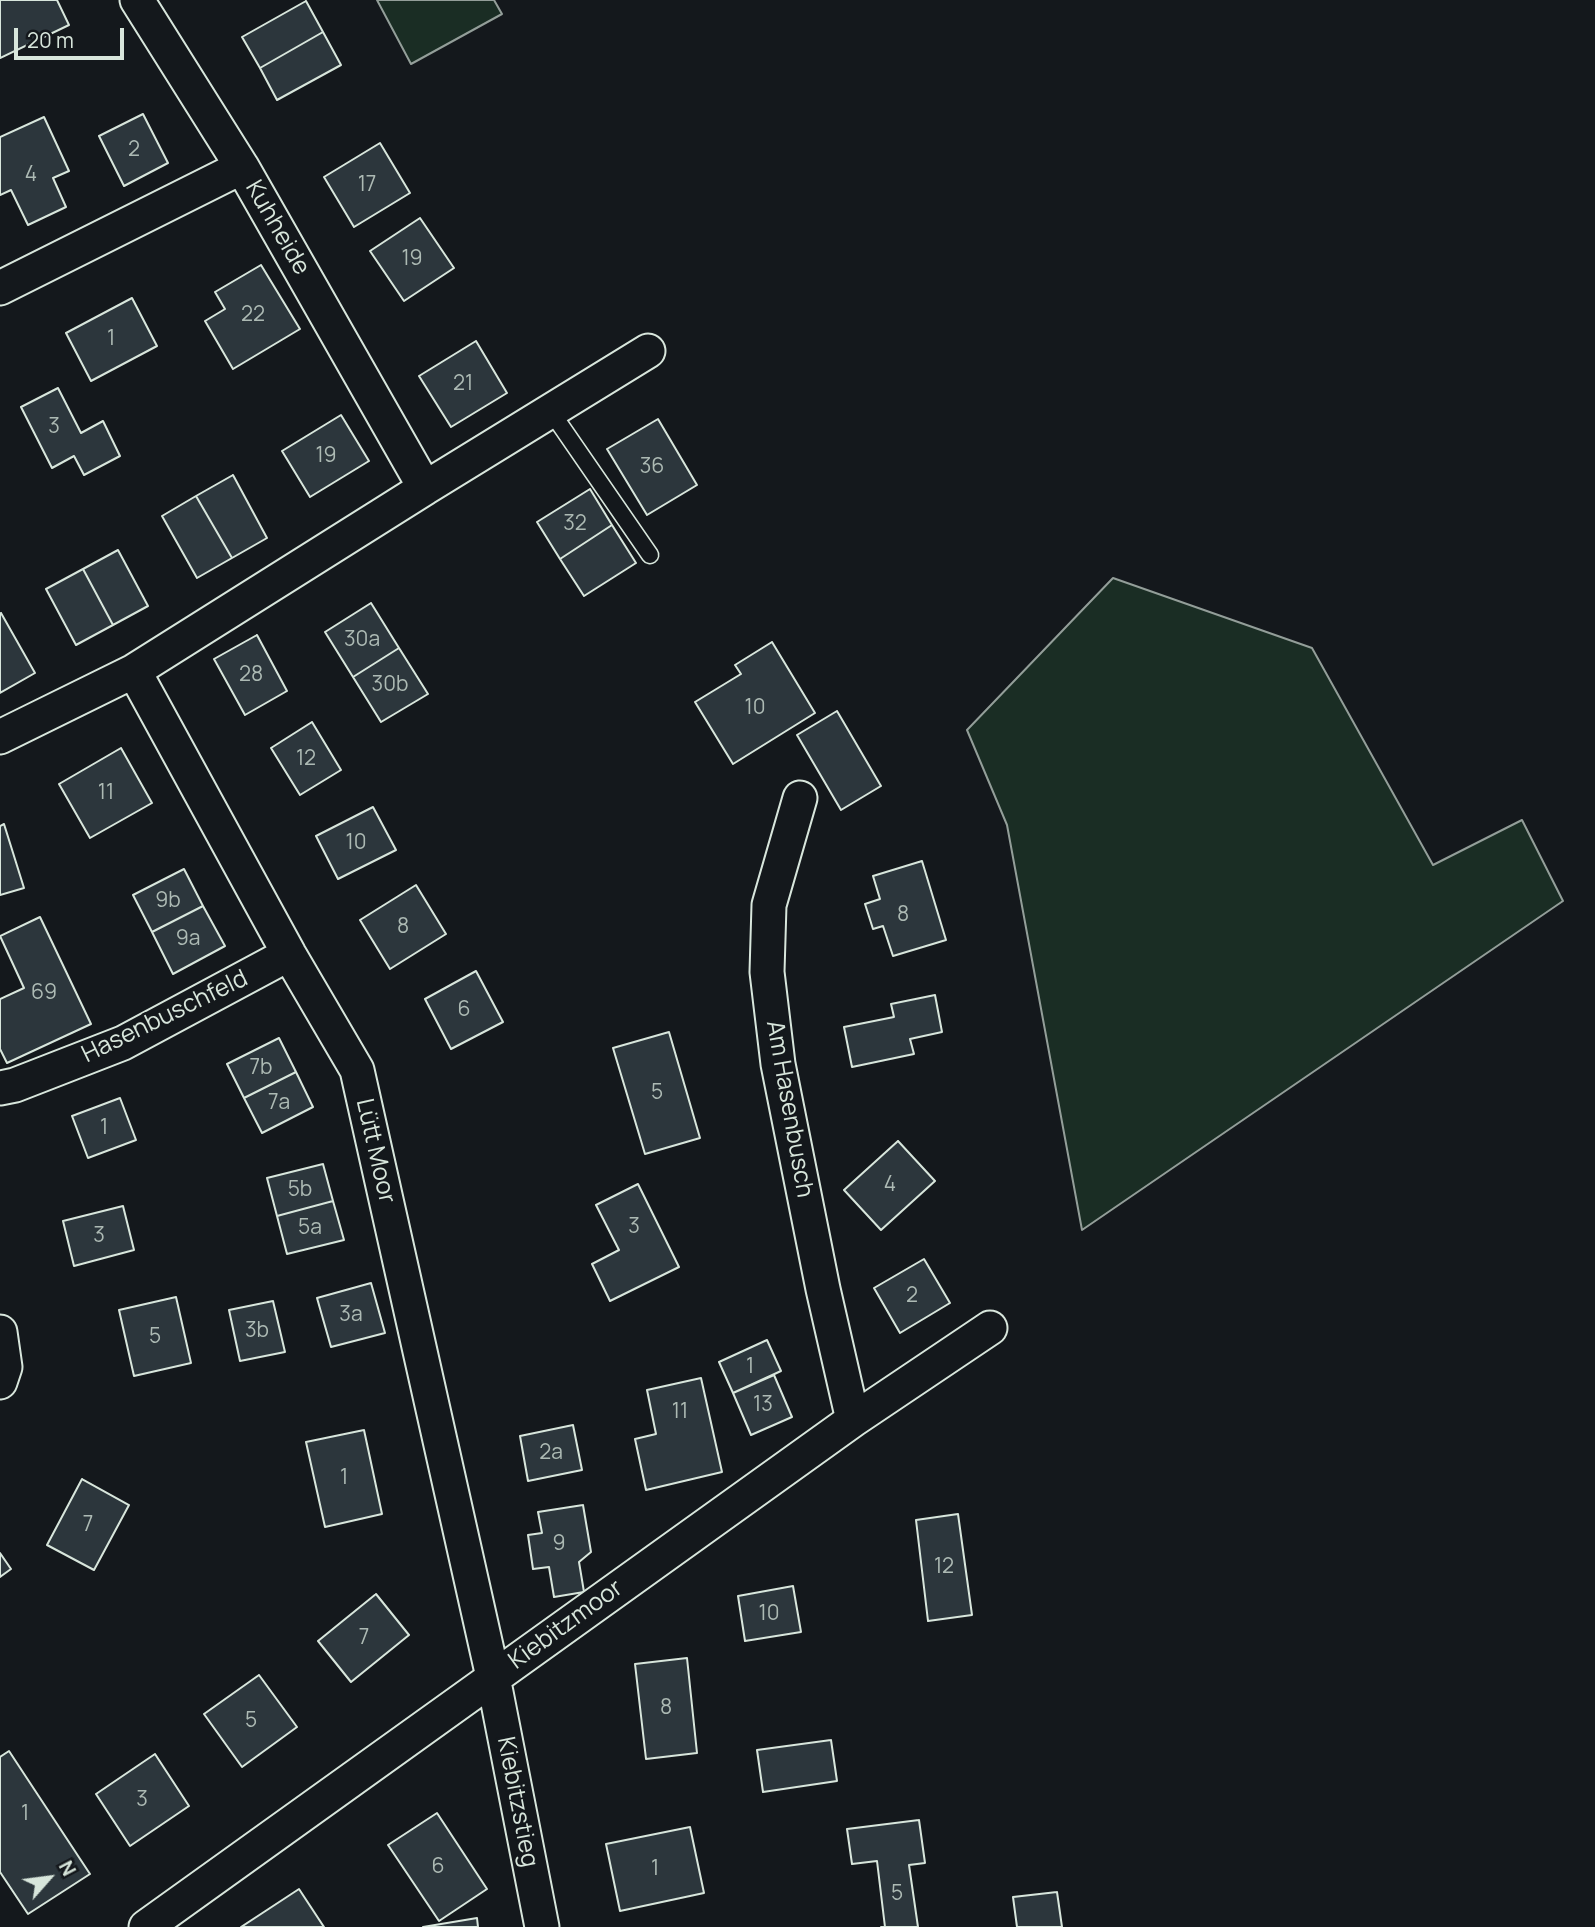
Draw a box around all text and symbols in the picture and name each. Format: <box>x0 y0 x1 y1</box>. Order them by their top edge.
scale bar <box>18 14 128 58</box>
text: 20 m <box>27 26 74 54</box>
house number: 2 <box>128 137 140 163</box>
house number: 4 <box>25 162 37 188</box>
house number: 17 <box>358 172 376 198</box>
street label: Kuhheide <box>239 176 315 280</box>
house number: 19 <box>401 246 423 272</box>
house number: 22 <box>241 302 265 328</box>
house number: 1 <box>107 326 115 352</box>
house number: 21 <box>453 371 473 397</box>
house number: 3 <box>48 414 60 440</box>
house number: 19 <box>315 443 337 469</box>
house number: 36 <box>640 454 664 480</box>
house number: 32 <box>563 511 587 537</box>
house number: 30a <box>344 627 380 653</box>
house number: 28 <box>239 662 263 688</box>
house number: 30b <box>372 672 408 698</box>
house number: 10 <box>745 695 765 721</box>
house number: 12 <box>296 746 316 772</box>
house number: 11 <box>98 780 114 806</box>
house number: 10 <box>346 830 366 856</box>
house number: 9b <box>155 888 181 914</box>
house number: 8 <box>897 902 909 928</box>
house number: 8 <box>397 914 409 940</box>
house number: 9a <box>176 926 200 952</box>
street label: Hasenbuschfeld <box>77 964 253 1070</box>
house number: 69 <box>31 980 57 1006</box>
house number: 6 <box>457 997 471 1023</box>
street label: Am Hasenbusch <box>759 1018 819 1200</box>
house number: 7b <box>250 1055 272 1081</box>
house number: 5 <box>651 1080 663 1106</box>
house number: 7a <box>268 1090 290 1116</box>
street label: Lütt Moor <box>349 1096 401 1206</box>
house number: 1 <box>100 1115 108 1141</box>
house number: 4 <box>884 1172 896 1198</box>
house number: 5b <box>288 1177 312 1203</box>
house number: 3 <box>628 1214 640 1240</box>
house number: 5a <box>298 1215 322 1241</box>
house number: 3 <box>93 1223 105 1249</box>
house number: 2 <box>906 1283 918 1309</box>
house number: 3a <box>339 1302 363 1328</box>
house number: 3b <box>245 1318 269 1344</box>
house number: 5 <box>149 1324 161 1350</box>
house number: 1 <box>746 1354 754 1380</box>
house number: 13 <box>753 1392 773 1418</box>
house number: 11 <box>672 1399 688 1425</box>
house number: 2a <box>539 1440 563 1466</box>
house number: 1 <box>340 1465 348 1491</box>
house number: 7 <box>83 1512 93 1538</box>
house number: 9 <box>552 1531 566 1557</box>
house number: 12 <box>934 1554 954 1580</box>
street label: Kiebitzmoor <box>504 1574 628 1676</box>
house number: 10 <box>759 1601 779 1627</box>
house number: 7 <box>359 1625 369 1651</box>
house number: 8 <box>660 1695 672 1721</box>
house number: 5 <box>245 1708 257 1734</box>
street label: Kiebitzstieg <box>490 1734 544 1870</box>
house number: 3 <box>136 1787 148 1813</box>
house number: 1 <box>21 1801 29 1827</box>
north arrow <box>14 1843 84 1913</box>
house number: 6 <box>431 1854 445 1880</box>
text: N <box>53 1856 82 1880</box>
house number: 1 <box>651 1856 659 1882</box>
house number: 5 <box>891 1881 903 1907</box>

